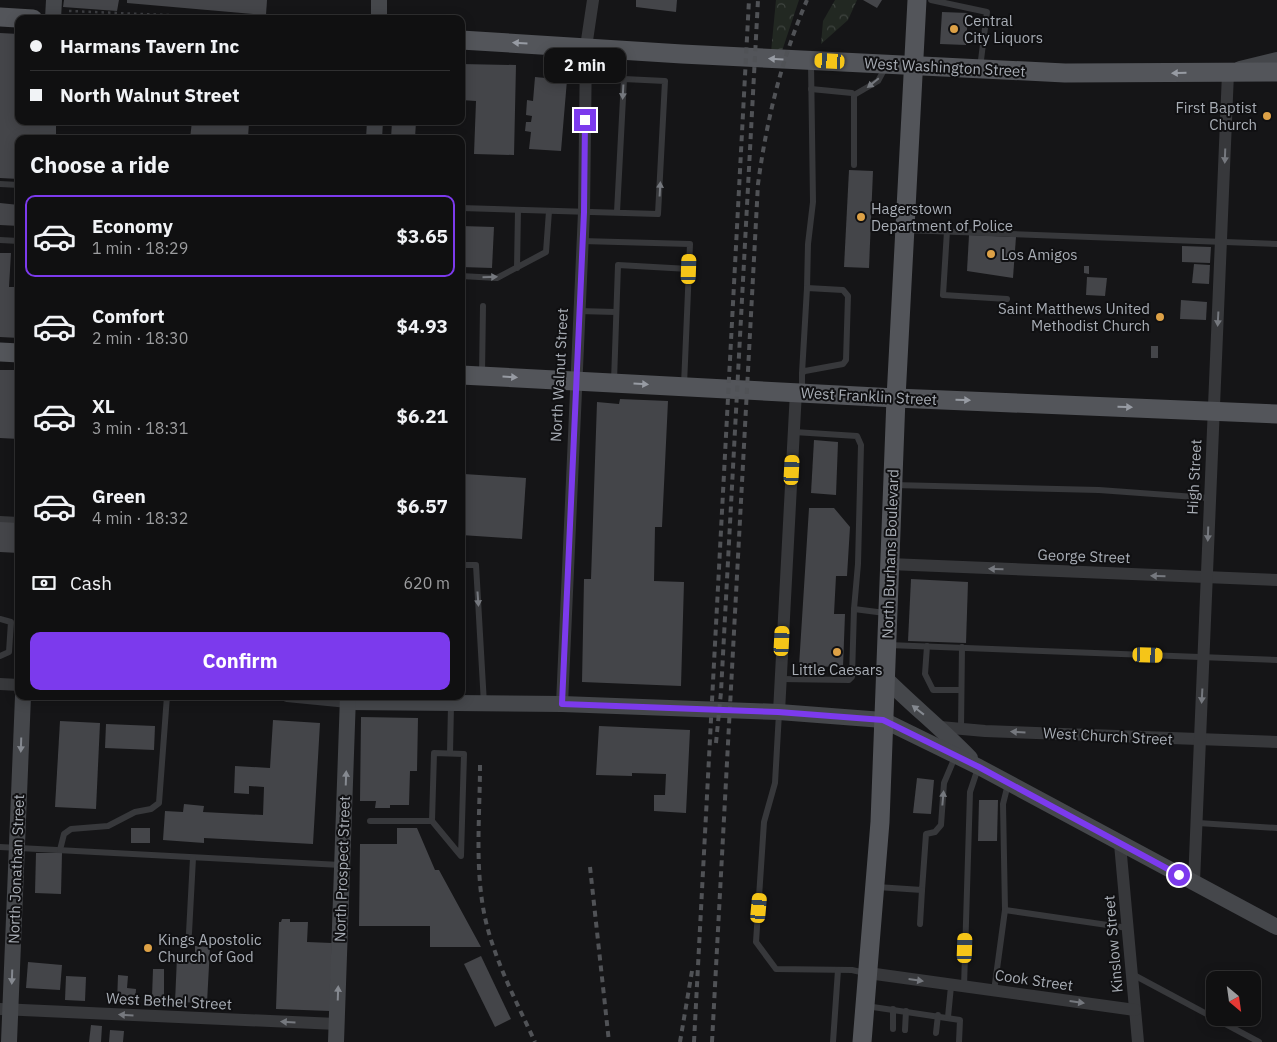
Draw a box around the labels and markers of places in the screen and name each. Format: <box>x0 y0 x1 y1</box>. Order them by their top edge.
place label: Central City Liquors <box>964 11 1043 47</box>
marker: Central City Liquors <box>948 23 960 35</box>
place label: First Baptist Church <box>1175 98 1257 134</box>
marker: First Baptist Church <box>1261 110 1273 122</box>
place label: Hagerstown Department of Police <box>871 199 1013 235</box>
marker: Hagerstown Department of Police <box>855 211 867 223</box>
place label: Los Amigos <box>1001 245 1078 264</box>
marker: Los Amigos <box>985 248 997 260</box>
place label: Saint Matthews United Methodist Church <box>998 299 1150 335</box>
marker: Saint Matthews United Methodist Church <box>1154 311 1166 323</box>
marker: Little Caesars <box>831 646 843 658</box>
place label: Little Caesars <box>791 660 883 679</box>
place label: Kings Apostolic Church of God <box>158 930 262 966</box>
marker: Kings Apostolic Church of God <box>142 942 154 954</box>

